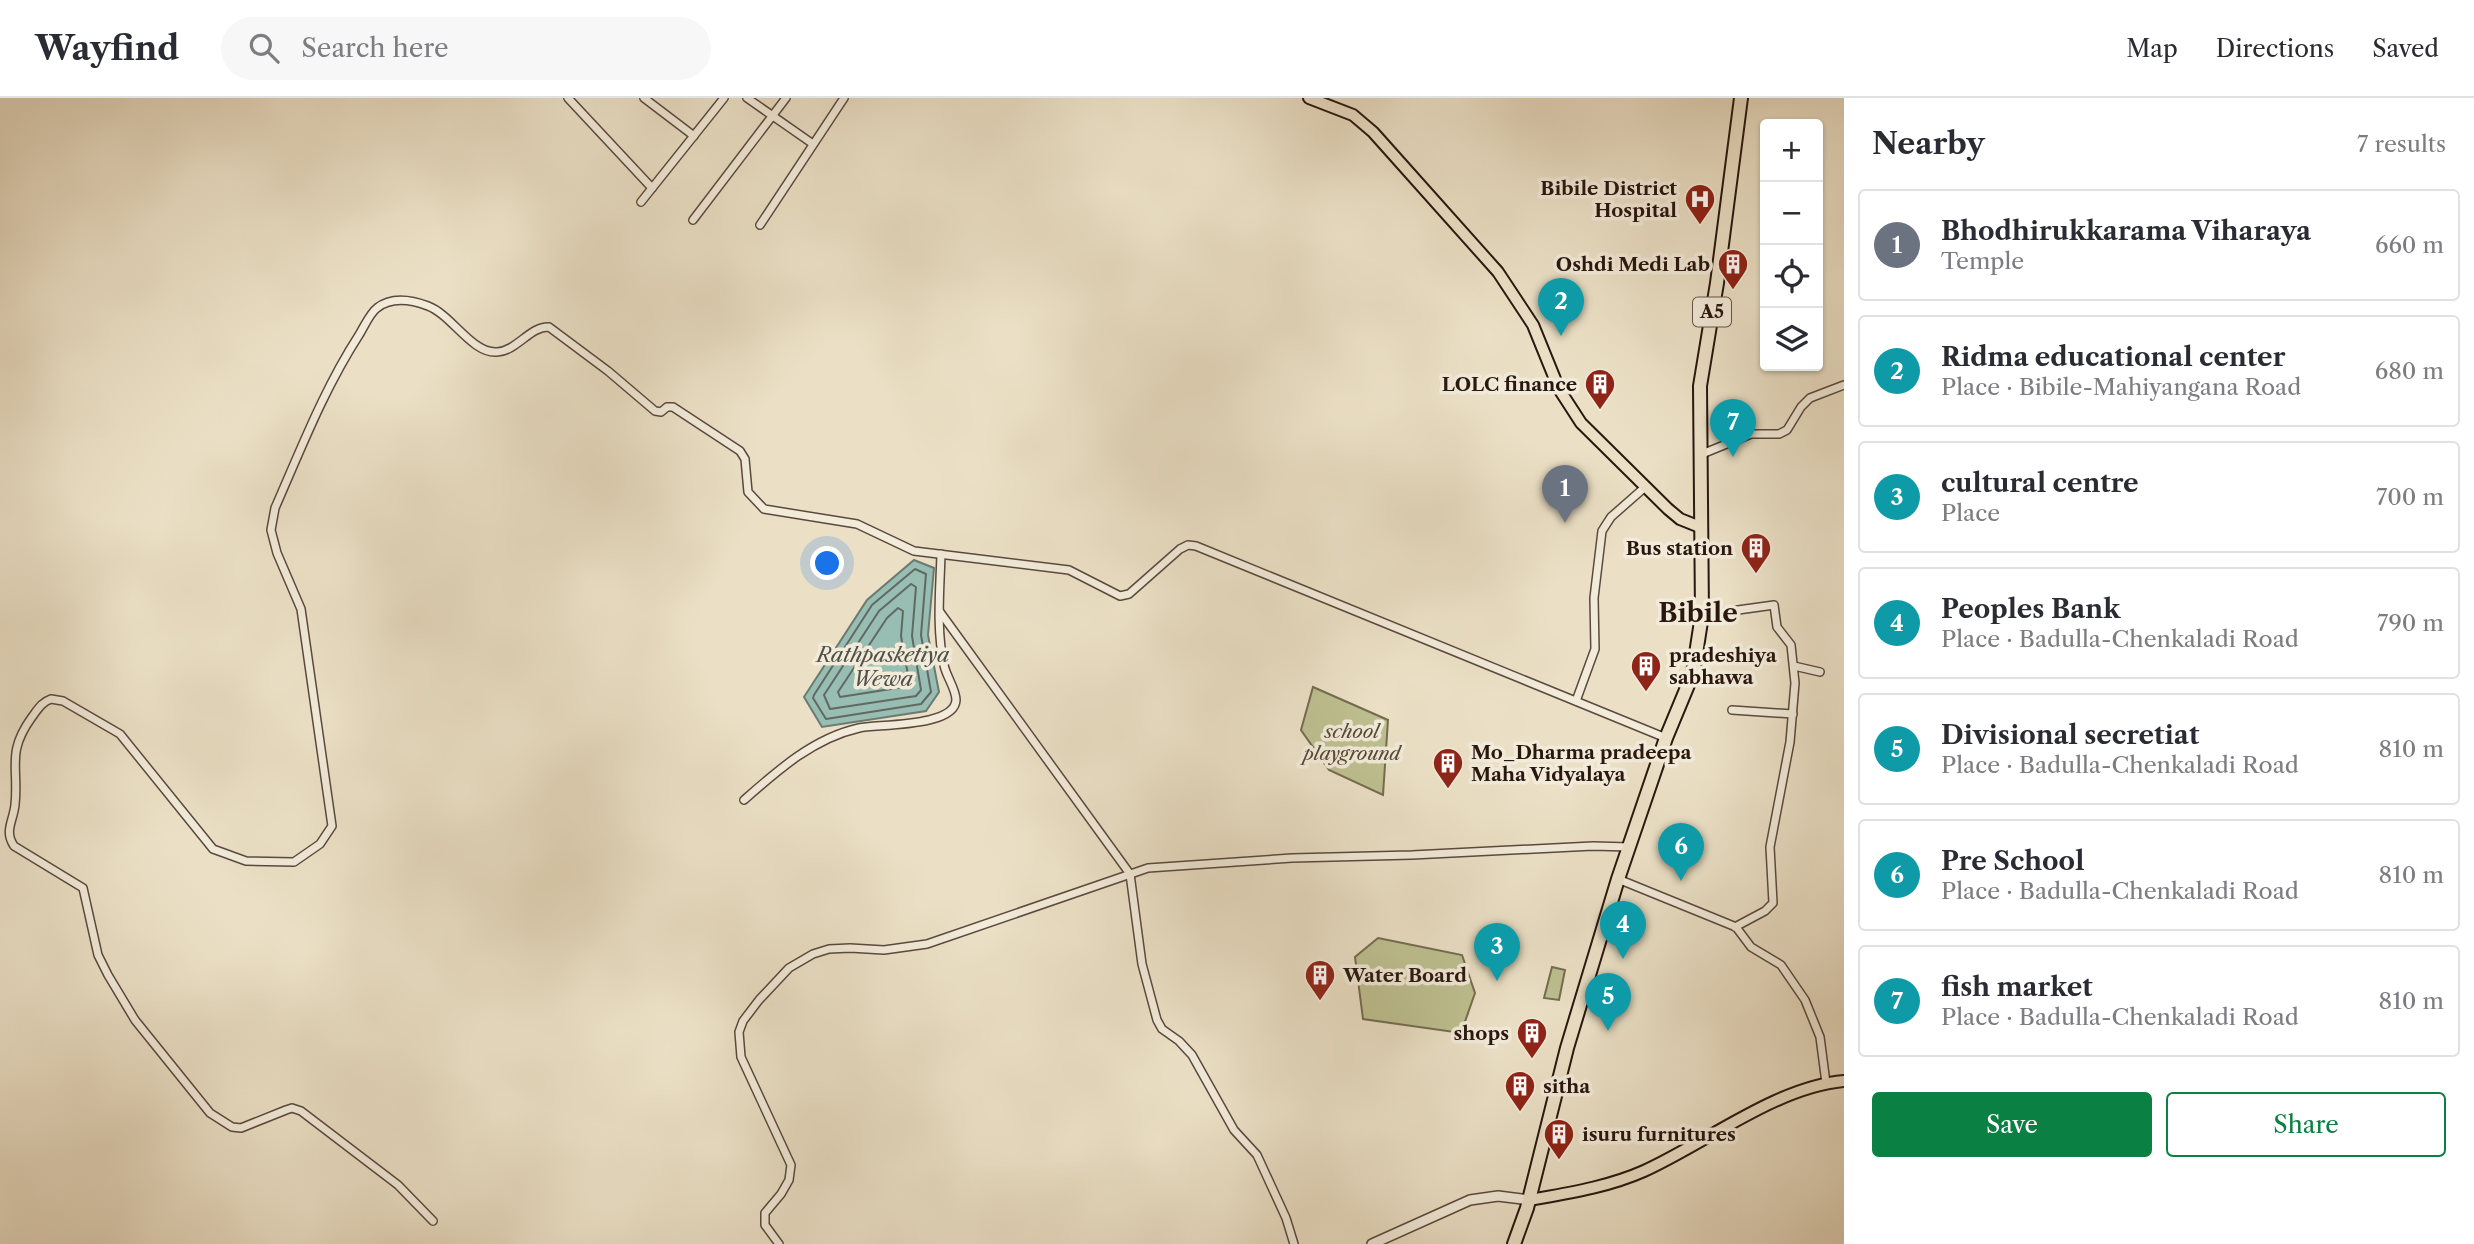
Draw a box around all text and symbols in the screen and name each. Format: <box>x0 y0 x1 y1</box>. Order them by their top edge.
search box <box>221 17 711 80</box>
text: Wayfind <box>35 28 179 69</box>
icon: search <box>245 29 283 67</box>
text: Search here <box>301 32 449 64</box>
text: Map <box>2126 34 2178 63</box>
text: Directions <box>2216 34 2334 63</box>
text: Saved <box>2372 34 2439 63</box>
map controls <box>1760 119 1823 371</box>
button: + <box>1760 119 1823 182</box>
text: Nearby <box>1872 125 1985 162</box>
text: 7 results <box>2357 130 2446 158</box>
place label: Bibile District Hospital <box>1540 177 1677 222</box>
hospital icon: Bibile District Hospital <box>1683 182 1717 226</box>
button: − <box>1760 182 1823 245</box>
text: Bhodhirukkarama Viharaya <box>1941 215 2311 247</box>
text: 1 <box>1892 231 1902 259</box>
text: 660 m <box>2375 231 2444 259</box>
button: locate <box>1760 245 1823 308</box>
building icon: Oshdi Medi Lab <box>1716 247 1750 291</box>
text: Temple <box>1941 247 2024 275</box>
place label: Oshdi Medi Lab <box>1556 253 1710 276</box>
pin: 2 <box>1538 278 1584 336</box>
road number: A5 <box>1693 298 1731 327</box>
button: layers <box>1760 308 1823 371</box>
text: Ridma educational center <box>1941 341 2285 373</box>
text: 2 <box>1890 357 1904 385</box>
text: 680 m <box>2375 357 2444 385</box>
building icon: LOLC finance <box>1583 367 1617 411</box>
place label: LOLC finance <box>1442 373 1577 396</box>
text: Place · Bibile-Mahiyangana Road <box>1941 373 2301 401</box>
pin: 7 <box>1710 399 1756 457</box>
pin: 1 <box>1542 465 1588 523</box>
text: cultural centre <box>1941 467 2139 499</box>
text: 3 <box>1891 483 1904 511</box>
text: 700 m <box>2376 483 2444 511</box>
text: Place <box>1941 499 2000 527</box>
building icon: Bus station <box>1739 531 1773 575</box>
place label: Bus station <box>1626 537 1733 560</box>
your location <box>810 546 844 580</box>
text: Peoples Bank <box>1941 593 2120 625</box>
district label: Bibile <box>1658 597 1738 629</box>
text: 4 <box>1890 609 1904 637</box>
text: 790 m <box>2377 609 2444 637</box>
text: Place · Badulla-Chenkaladi Road <box>1941 625 2299 653</box>
water label: Rathpasketiya Wewa <box>815 642 950 691</box>
place label: pradeshiya sabhawa <box>1669 644 1778 689</box>
building icon: pradeshiya sabhawa <box>1629 649 1663 693</box>
text: Divisional secretiat <box>1941 719 2199 751</box>
park label: school playground <box>1299 720 1402 765</box>
text: 5 <box>1891 735 1903 763</box>
text: 810 m <box>2379 735 2444 763</box>
place label: Mo_Dharma pradeepa Maha Vidyalaya <box>1471 741 1693 786</box>
building icon: Mo_Dharma pradeepa Maha Vidyalaya <box>1431 746 1465 790</box>
text: Place · Badulla-Chenkaladi Road <box>1941 751 2299 779</box>
pin: 6 <box>1658 823 1704 881</box>
text: Pre School <box>1941 845 2084 877</box>
text: 6 <box>1890 861 1904 889</box>
text: 810 m <box>2379 861 2444 889</box>
text: Place · Badulla-Chenkaladi Road <box>1941 877 2299 905</box>
pin: 4 <box>1600 901 1646 959</box>
pin: 3 <box>1474 923 1520 981</box>
building icon: Water Board <box>1303 958 1337 1002</box>
place label: Water Board <box>1342 964 1467 987</box>
text: fish market <box>1941 971 2093 1003</box>
pin: 5 <box>1585 973 1631 1031</box>
text: 7 <box>1891 987 1903 1015</box>
text: 810 m <box>2379 987 2444 1015</box>
text: Place · Badulla-Chenkaladi Road <box>1941 1003 2299 1031</box>
building icon: shops <box>1515 1016 1549 1060</box>
place label: shops <box>1454 1022 1509 1045</box>
building icon: sitha <box>1503 1069 1537 1113</box>
place label: sitha <box>1543 1075 1591 1098</box>
button: Save <box>1872 1092 2152 1157</box>
button: Share <box>2166 1092 2446 1157</box>
building icon: isuru furnitures <box>1542 1117 1576 1161</box>
place label: isuru furnitures <box>1582 1123 1736 1146</box>

